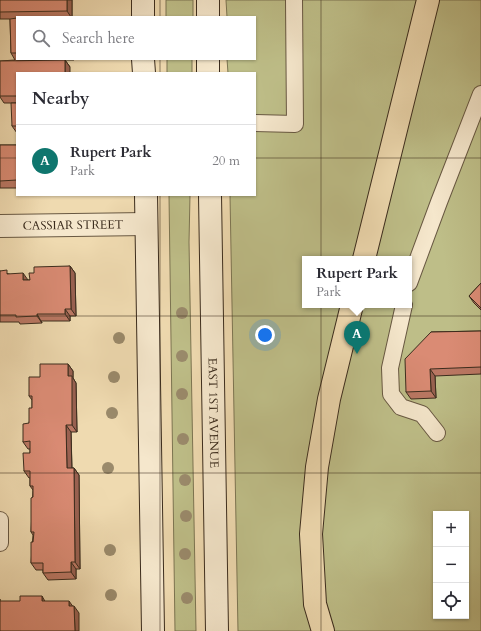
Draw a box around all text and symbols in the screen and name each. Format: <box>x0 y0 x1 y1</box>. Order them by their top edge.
search box <box>16 16 256 60</box>
icon: search <box>30 27 52 49</box>
text: Search here <box>62 28 135 48</box>
text: Nearby <box>32 87 89 110</box>
text: Rupert Park <box>70 142 152 162</box>
text: A <box>40 152 50 170</box>
text: 20 m <box>212 152 240 170</box>
text: Park <box>70 162 95 180</box>
street label: CASSIAR STREET <box>23 216 124 234</box>
popup <box>302 256 412 308</box>
text: Rupert Park <box>316 263 398 283</box>
text: Park <box>316 283 341 301</box>
pin: A <box>344 321 370 354</box>
your location <box>255 325 275 345</box>
street label: EAST 1ST AVENUE <box>205 358 222 468</box>
map controls <box>433 511 469 619</box>
button: + <box>433 511 469 547</box>
button: − <box>433 547 469 583</box>
button: locate <box>433 583 469 619</box>

